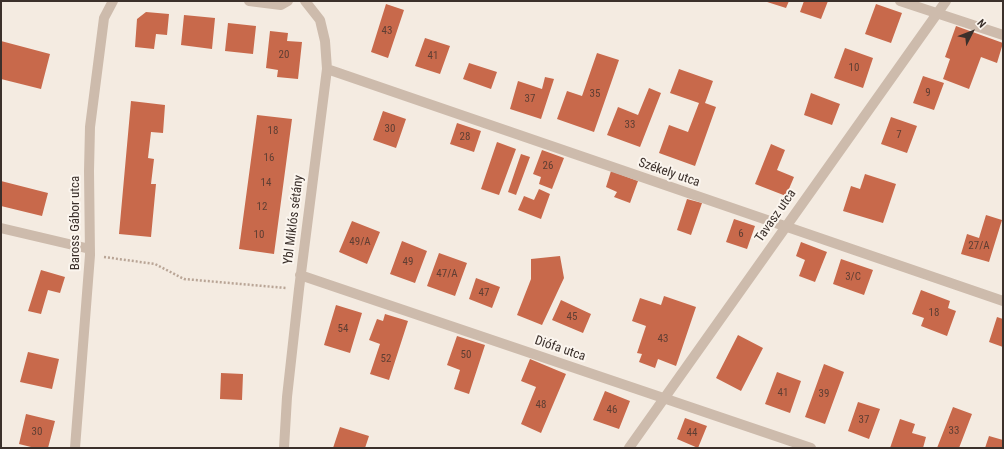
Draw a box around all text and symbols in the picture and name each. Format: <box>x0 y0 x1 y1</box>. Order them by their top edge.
north arrow <box>952 12 992 52</box>
text: N <box>974 17 988 30</box>
house number: 43 <box>382 24 392 38</box>
house number: 20 <box>279 48 289 62</box>
house number: 41 <box>428 49 438 63</box>
house number: 10 <box>849 61 859 75</box>
house number: 9 <box>925 86 931 100</box>
house number: 35 <box>590 87 600 101</box>
house number: 37 <box>525 92 535 106</box>
house number: 33 <box>625 118 635 132</box>
house number: 30 <box>385 122 395 136</box>
house number: 18 <box>268 124 278 138</box>
house number: 7 <box>896 128 902 142</box>
house number: 28 <box>460 130 470 144</box>
house number: 16 <box>264 151 274 165</box>
street label: Székely utca <box>636 155 702 191</box>
house number: 26 <box>543 159 553 173</box>
street label: Ybl Miklós sétány <box>281 174 307 266</box>
street label: Baross Gábor utca <box>68 176 84 270</box>
house number: 14 <box>261 176 271 190</box>
street label: Tavasz utca <box>752 187 800 245</box>
house number: 12 <box>257 200 267 214</box>
house number: 6 <box>738 227 744 241</box>
house number: 10 <box>254 228 264 242</box>
house number: 49/A <box>349 235 371 249</box>
house number: 27/A <box>968 239 990 253</box>
house number: 49 <box>403 255 413 269</box>
house number: 47/A <box>436 267 458 281</box>
house number: 3/C <box>845 270 861 284</box>
house number: 47 <box>479 286 489 300</box>
house number: 18 <box>929 306 939 320</box>
house number: 45 <box>567 310 577 324</box>
house number: 54 <box>338 322 348 336</box>
house number: 43 <box>658 332 668 346</box>
street label: Diófa utca <box>533 333 587 365</box>
house number: 50 <box>461 348 471 362</box>
house number: 52 <box>381 352 391 366</box>
house number: 41 <box>778 386 788 400</box>
house number: 39 <box>819 387 829 401</box>
house number: 48 <box>536 398 546 412</box>
house number: 46 <box>607 403 617 417</box>
house number: 37 <box>859 413 869 427</box>
house number: 33 <box>949 424 959 438</box>
house number: 30 <box>32 425 42 439</box>
house number: 44 <box>687 426 697 440</box>

